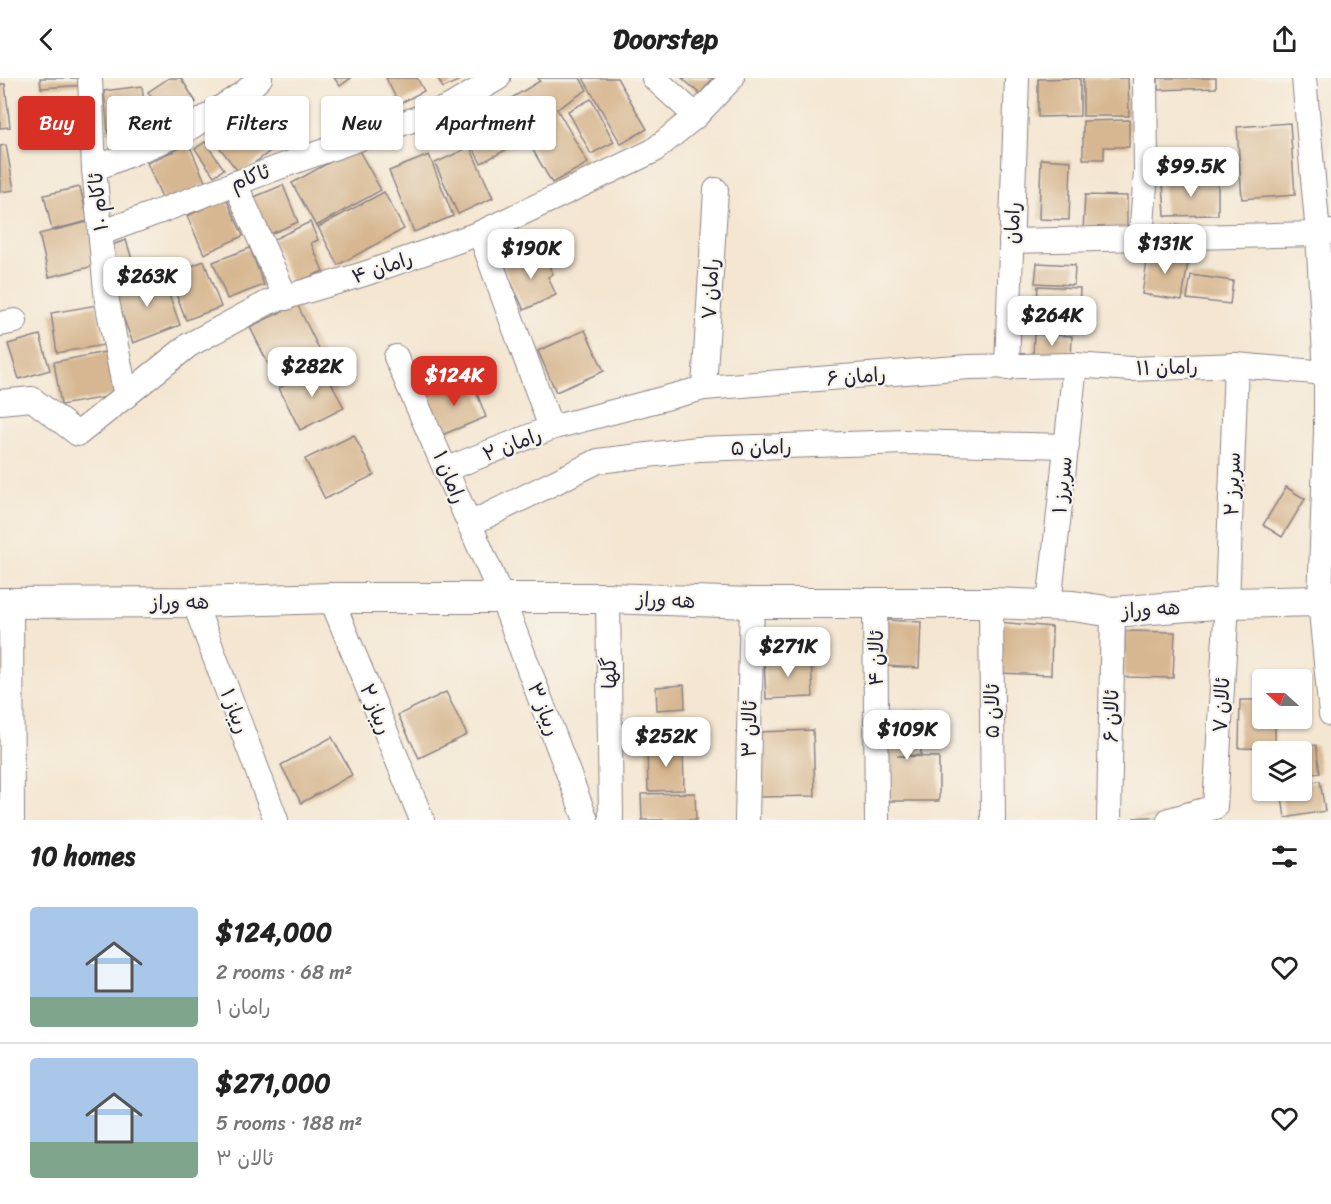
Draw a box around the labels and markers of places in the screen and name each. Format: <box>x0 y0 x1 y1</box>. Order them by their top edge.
pin: $99.5K <box>1142 147 1240 198</box>
pin: $131K <box>1123 224 1207 275</box>
pin: $190K <box>489 229 573 280</box>
pin: $263K <box>105 257 189 308</box>
pin: $264K <box>1010 296 1094 347</box>
pin: $282K <box>270 347 354 398</box>
pin: $124K <box>412 356 496 407</box>
pin: $271K <box>746 627 830 678</box>
pin: $109K <box>865 710 949 761</box>
pin: $252K <box>624 717 708 768</box>

